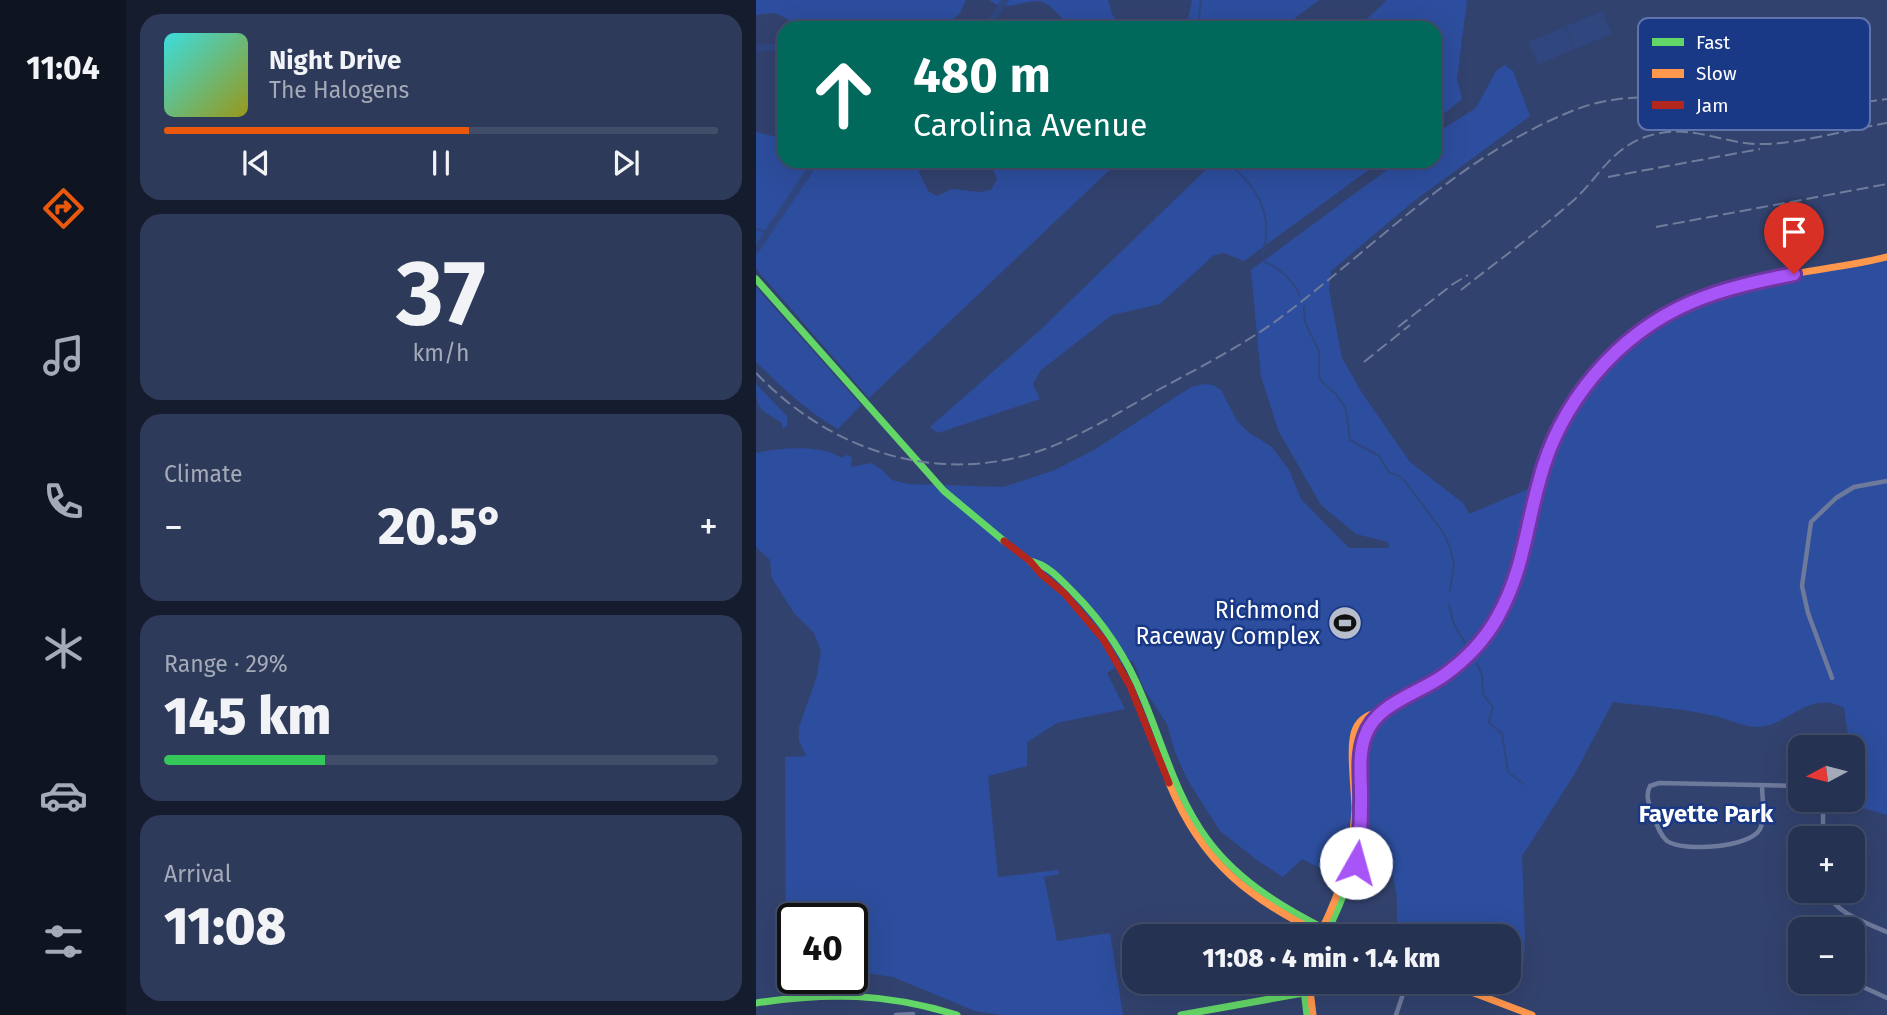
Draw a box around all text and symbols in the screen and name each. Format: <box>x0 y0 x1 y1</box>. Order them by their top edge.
legend <box>1638 18 1870 130</box>
text: Fast <box>1696 31 1730 54</box>
text: Night Drive <box>269 45 401 76</box>
text: 480 m <box>913 46 1051 105</box>
text: 11:04 <box>26 49 100 87</box>
icon: ahead <box>798 49 889 140</box>
text: Slow <box>1696 62 1737 85</box>
text: The Halogens <box>269 76 409 104</box>
text: Jam <box>1696 94 1728 117</box>
text: Carolina Avenue <box>913 106 1147 144</box>
icon: previous <box>237 144 275 182</box>
icon: pause <box>422 144 460 182</box>
icon: next <box>607 144 645 182</box>
icon: directions <box>39 184 88 233</box>
pin <box>1764 202 1824 274</box>
icon: arrive <box>1775 213 1813 251</box>
text: 37 <box>396 239 486 348</box>
icon: music <box>39 331 88 380</box>
text: km/h <box>413 339 469 367</box>
text: Climate <box>164 460 243 488</box>
icon: phone <box>39 477 88 526</box>
text: 20.5° <box>378 495 504 558</box>
text: − <box>164 504 183 550</box>
text: + <box>699 504 718 550</box>
place label: Richmond Raceway Complex <box>1136 596 1321 650</box>
sports icon: Richmond Raceway Complex <box>1326 604 1364 642</box>
icon: climate <box>39 624 88 673</box>
text: Range · 29% <box>164 650 288 678</box>
text: 145 km <box>164 685 331 748</box>
north arrow <box>1788 735 1866 812</box>
map controls <box>1788 735 1865 994</box>
icon: car <box>39 771 88 820</box>
district label: Fayette Park <box>1639 800 1774 828</box>
position arrow <box>1319 826 1393 900</box>
button: + <box>1788 826 1865 903</box>
text: Arrival <box>164 860 231 888</box>
text: 11:08 <box>164 895 286 958</box>
speed limit sign: 40 <box>777 903 868 994</box>
icon: filters <box>39 917 88 966</box>
button: − <box>1788 917 1865 994</box>
text: 11:08 · 4 min · 1.4 km <box>1203 943 1440 974</box>

